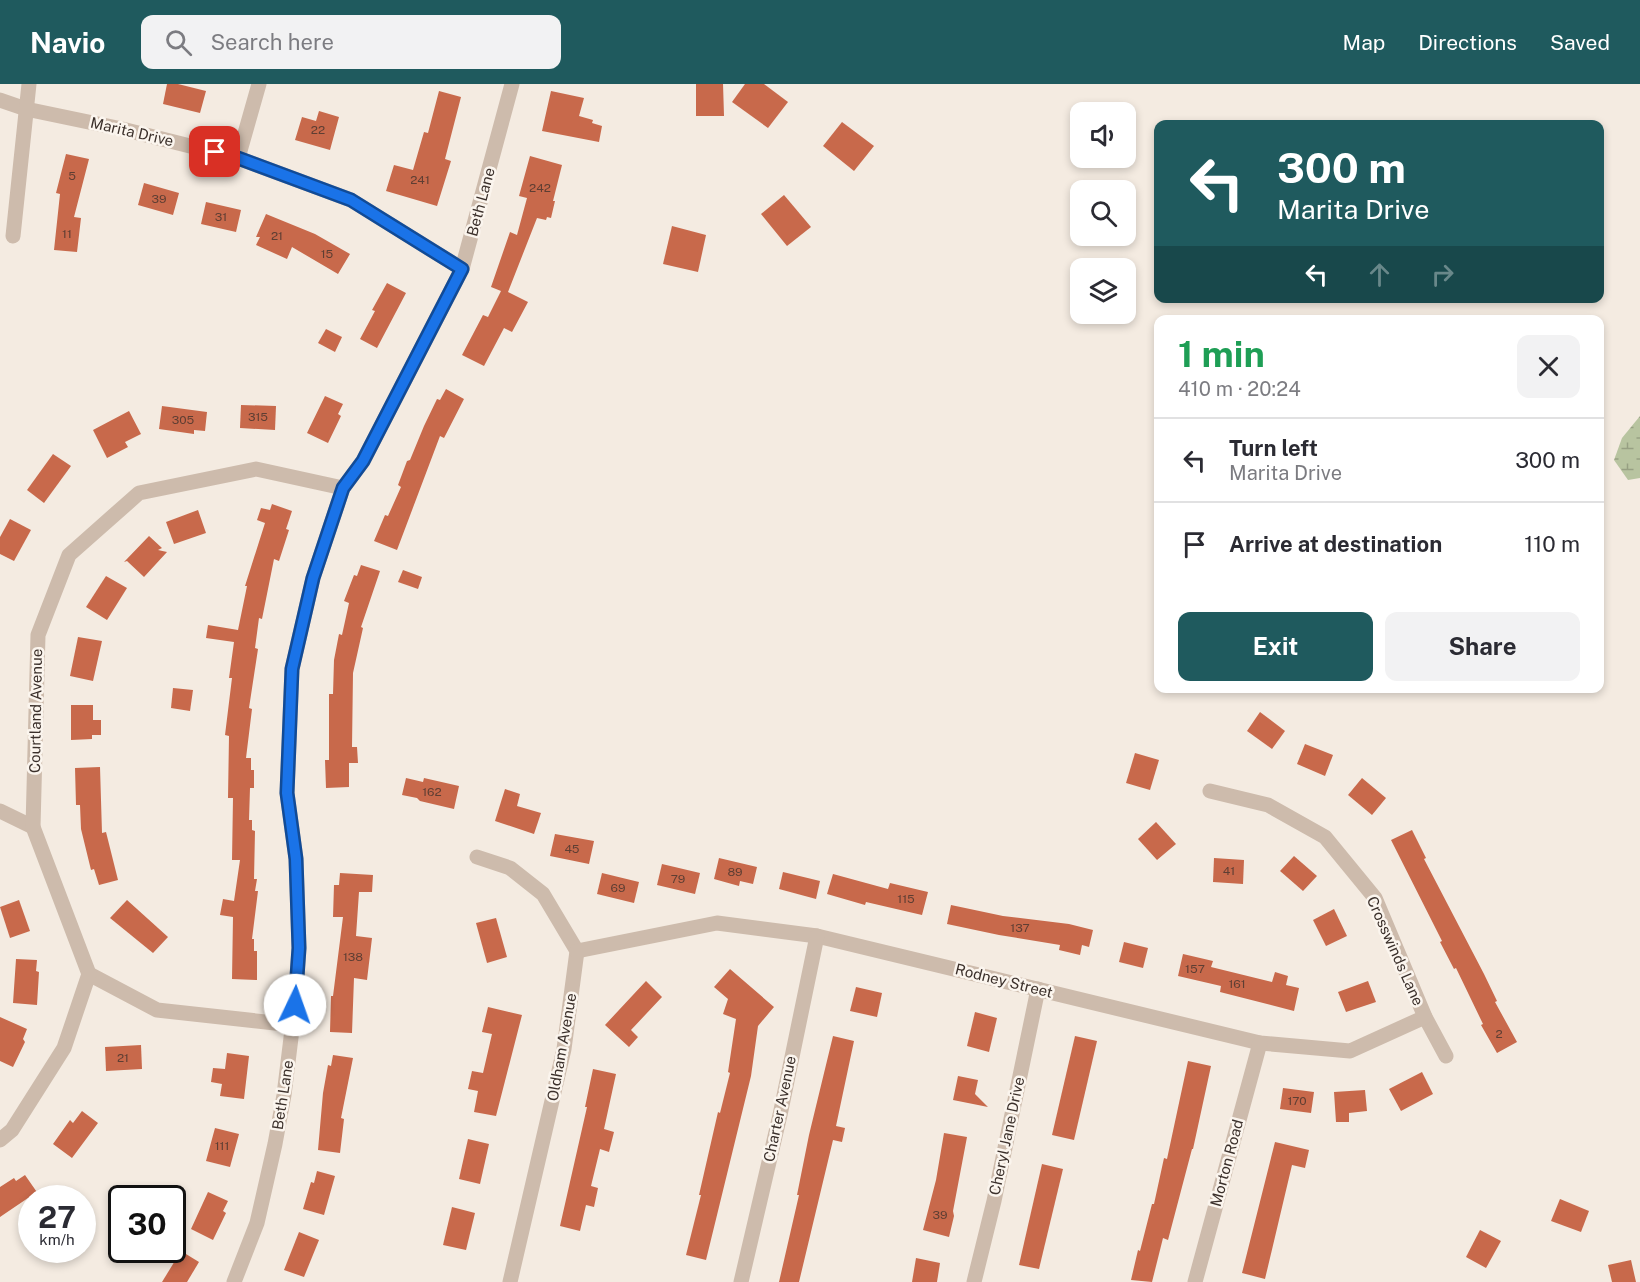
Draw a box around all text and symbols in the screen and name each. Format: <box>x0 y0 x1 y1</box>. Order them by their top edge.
search box <box>141 15 561 69</box>
text: Navio <box>30 26 105 59</box>
icon: search <box>162 26 195 59</box>
text: Search here <box>210 29 334 55</box>
text: Map <box>1343 30 1385 55</box>
text: Directions <box>1418 30 1517 55</box>
text: Saved <box>1550 30 1610 55</box>
map controls <box>1070 102 1136 324</box>
button: sound <box>1070 102 1136 168</box>
street label: Marita Drive <box>89 114 175 149</box>
house number: 22 <box>311 123 325 137</box>
pin <box>189 126 240 177</box>
icon: arrive <box>198 135 231 168</box>
text: 300 m <box>1277 143 1406 192</box>
icon: left <box>1178 144 1256 222</box>
street label: Beth Lane <box>463 166 498 238</box>
house number: 5 <box>68 169 76 183</box>
house number: 241 <box>410 173 430 187</box>
button: search <box>1070 180 1136 246</box>
house number: 242 <box>529 181 551 195</box>
house number: 39 <box>152 192 166 206</box>
text: Marita Drive <box>1277 193 1430 225</box>
house number: 31 <box>215 210 227 224</box>
house number: 11 <box>62 227 72 241</box>
house number: 21 <box>271 229 283 243</box>
house number: 15 <box>321 247 334 261</box>
button: layers <box>1070 258 1136 324</box>
icon: left <box>1300 258 1333 291</box>
icon: ahead <box>1363 258 1396 291</box>
icon: right <box>1426 258 1459 291</box>
text: 1 min <box>1178 333 1265 375</box>
button: close <box>1517 335 1580 398</box>
text: 410 m · 20:24 <box>1178 377 1301 401</box>
house number: 315 <box>248 410 268 424</box>
house number: 305 <box>172 413 195 427</box>
text: Turn left <box>1229 435 1318 461</box>
icon: left <box>1178 444 1211 477</box>
text: 300 m <box>1515 447 1580 473</box>
text: Marita Drive <box>1229 461 1342 485</box>
icon: arrive <box>1178 528 1211 561</box>
text: Arrive at destination <box>1229 531 1442 557</box>
text: 110 m <box>1524 531 1580 557</box>
button: Exit <box>1178 612 1373 681</box>
button: Share <box>1385 612 1580 681</box>
street label: Courtland Avenue <box>26 649 45 773</box>
house number: 162 <box>422 785 442 799</box>
house number: 45 <box>564 842 580 856</box>
house number: 41 <box>1223 864 1235 878</box>
house number: 89 <box>727 865 743 879</box>
house number: 79 <box>671 872 685 886</box>
house number: 69 <box>611 881 625 895</box>
house number: 115 <box>897 892 915 906</box>
street label: Crosswinds Lane <box>1364 894 1427 1008</box>
house number: 137 <box>1010 921 1030 935</box>
house number: 138 <box>343 950 363 964</box>
street label: Rodney Street <box>954 960 1055 1001</box>
house number: 157 <box>1185 962 1205 976</box>
position arrow <box>263 973 327 1037</box>
house number: 161 <box>1228 977 1246 991</box>
street label: Oldham Avenue <box>544 992 579 1102</box>
house number: 2 <box>1495 1027 1503 1041</box>
house number: 21 <box>117 1051 129 1065</box>
street label: Charter Avenue <box>760 1054 799 1164</box>
street label: Beth Lane <box>269 1059 296 1131</box>
street label: Cheryl Jane Drive <box>986 1075 1027 1197</box>
house number: 170 <box>1287 1094 1307 1108</box>
street label: Morton Road <box>1207 1118 1246 1208</box>
house number: 111 <box>215 1139 229 1153</box>
speed limit sign: 30 <box>108 1185 186 1263</box>
text: 27 <box>38 1199 76 1235</box>
house number: 39 <box>933 1208 947 1222</box>
text: km/h <box>39 1231 75 1248</box>

